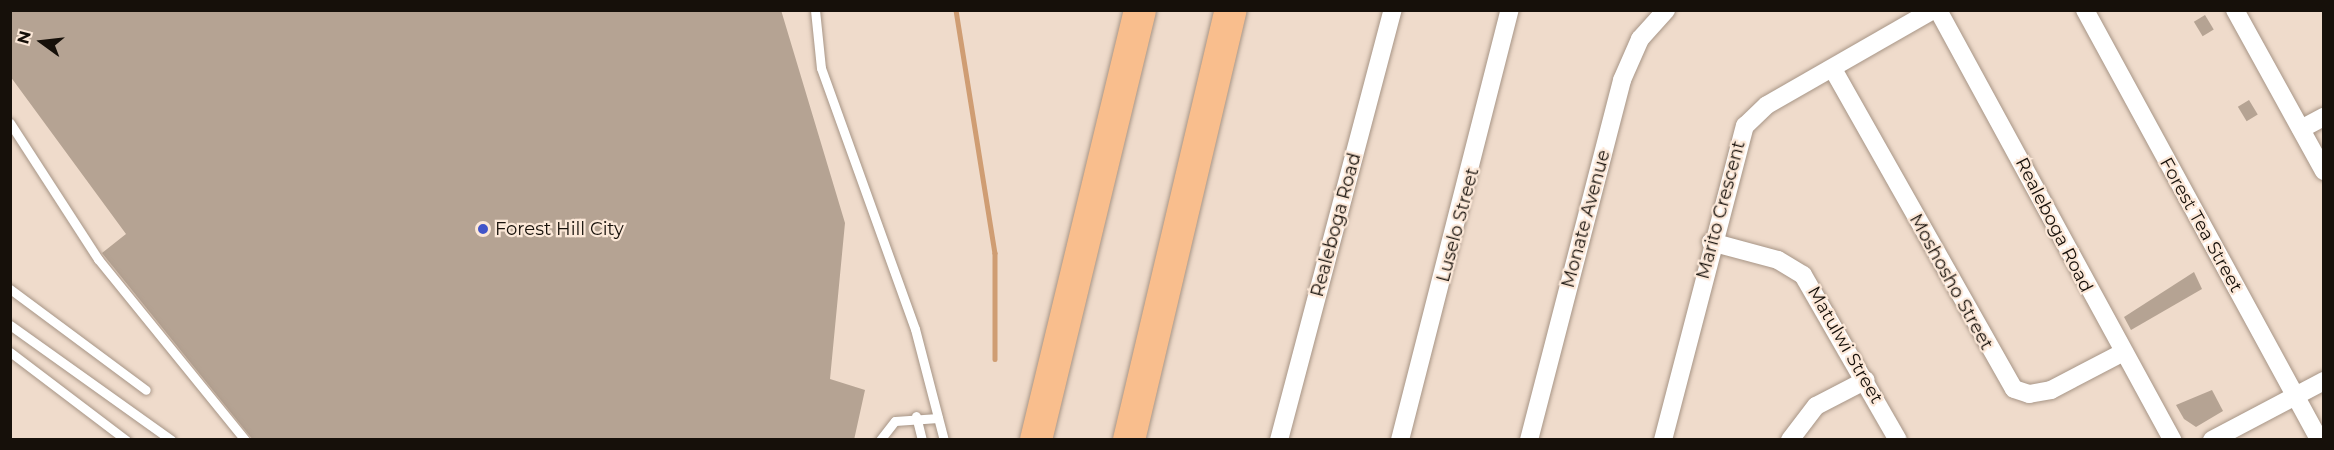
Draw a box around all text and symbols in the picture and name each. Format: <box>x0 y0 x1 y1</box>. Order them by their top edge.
north arrow <box>12 12 72 72</box>
text: N <box>13 29 35 46</box>
street label: Marito Crescent <box>1692 138 1750 282</box>
street label: Monate Avenue <box>1557 148 1615 290</box>
street label: Realeboga Road <box>1306 151 1366 299</box>
street label: Realeboga Road <box>2011 154 2097 296</box>
street label: Forest Tea Street <box>2155 154 2247 296</box>
street label: Luselo Street <box>1432 165 1484 285</box>
street label: Moshosho Street <box>1905 210 1997 354</box>
place label: Forest Hill City <box>495 218 624 240</box>
marker: Forest Hill City <box>476 222 490 236</box>
street label: Matulwi Street <box>1803 283 1887 407</box>

